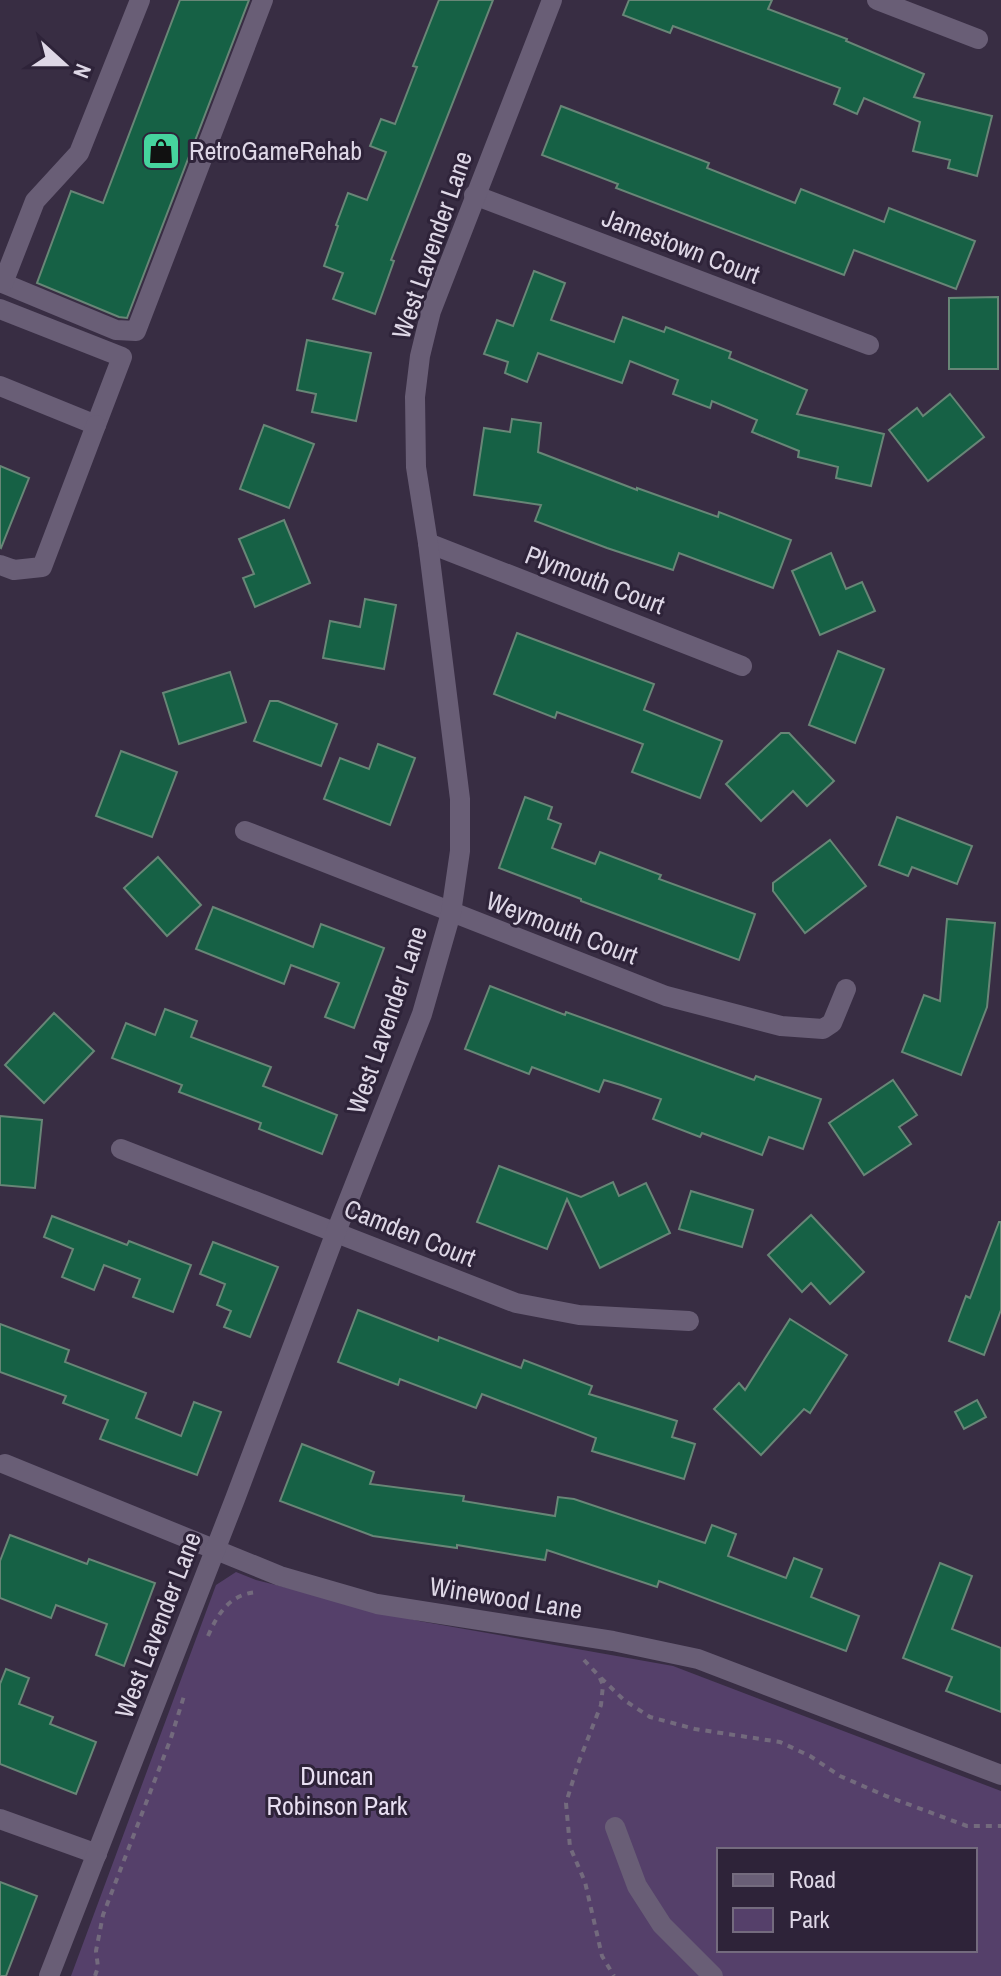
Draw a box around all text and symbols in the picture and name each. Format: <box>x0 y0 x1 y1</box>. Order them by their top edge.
north arrow <box>24 24 104 104</box>
text: N <box>66 60 99 83</box>
shop icon: RetroGameRehab <box>140 130 182 172</box>
place label: RetroGameRehab <box>189 133 362 168</box>
street label: West Lavender Lane <box>383 146 480 343</box>
street label: Jamestown Court <box>597 199 765 292</box>
street label: Plymouth Court <box>520 537 670 622</box>
street label: Weymouth Court <box>481 883 643 972</box>
street label: West Lavender Lane <box>338 921 435 1118</box>
street label: Camden Court <box>339 1190 481 1275</box>
street label: West Lavender Lane <box>106 1527 209 1723</box>
street label: Winewood Lane <box>427 1568 585 1627</box>
park label: Duncan Robinson Park <box>266 1758 408 1823</box>
legend <box>717 1848 977 1952</box>
text: Road <box>789 1863 836 1895</box>
text: Park <box>789 1903 830 1935</box>

